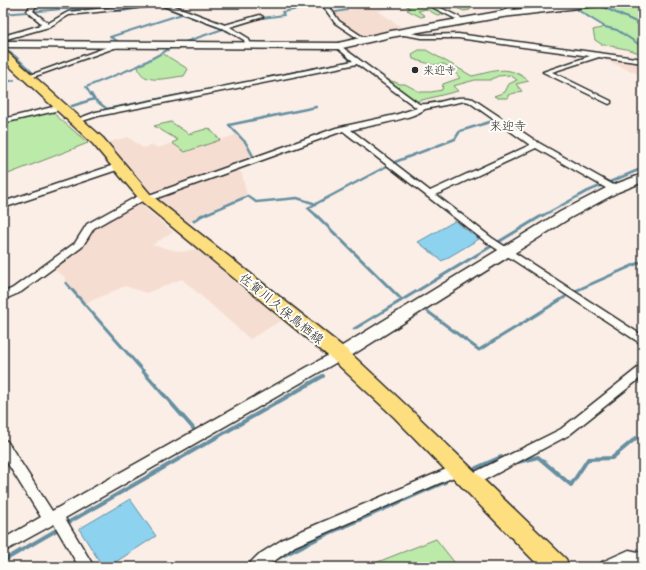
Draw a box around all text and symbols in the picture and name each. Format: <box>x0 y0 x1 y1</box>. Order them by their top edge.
place label: 来迎寺 <box>423 64 456 77</box>
marker: 来迎寺 <box>410 65 420 75</box>
district label: 来迎寺 <box>490 119 526 133</box>
street label: 佐賀川久保鳥栖線 <box>237 270 328 348</box>

